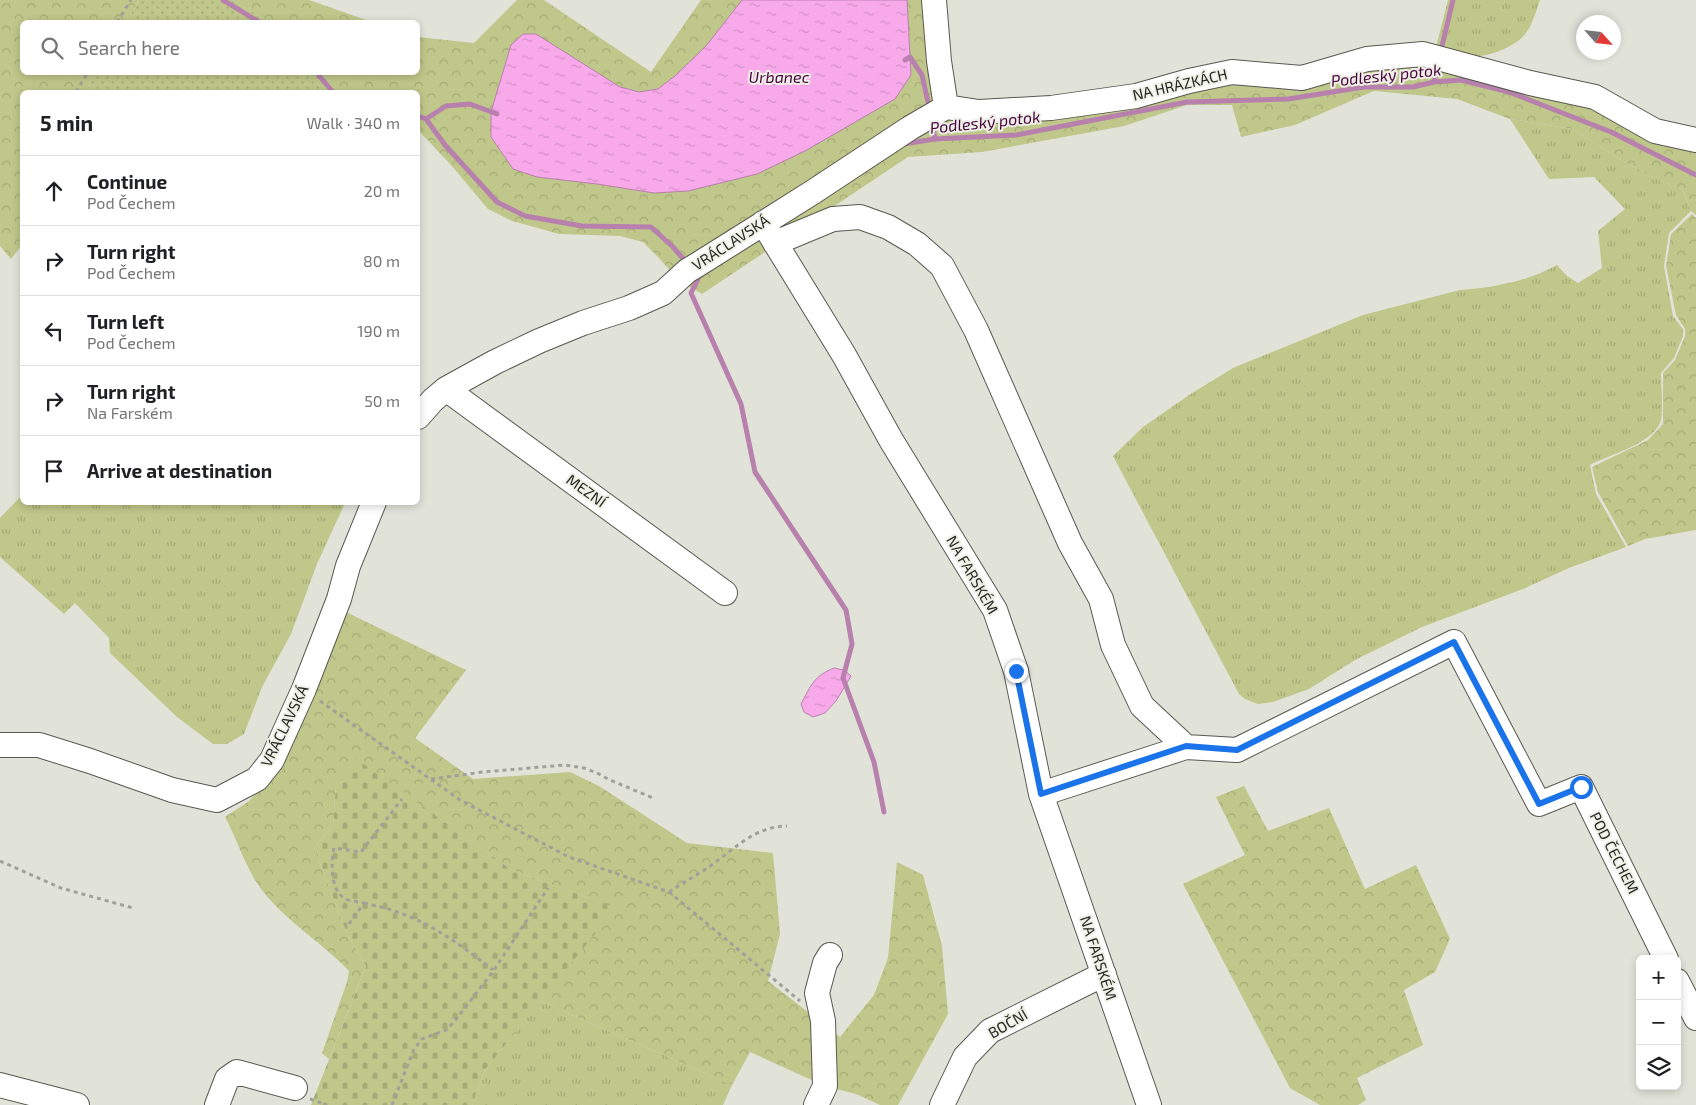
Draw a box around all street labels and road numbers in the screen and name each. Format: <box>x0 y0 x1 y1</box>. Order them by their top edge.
street label: NA HRÁZKÁCH <box>1131 64 1229 104</box>
street label: VRÁCLAVSKÁ <box>688 210 773 274</box>
street label: MEZNÍ <box>563 470 611 511</box>
street label: NA FARSKÉM <box>943 532 1003 617</box>
street label: VRÁCLAVSKÁ <box>257 681 312 769</box>
street label: POD ČECHEM <box>1587 809 1643 896</box>
street label: NA FARSKÉM <box>1077 913 1121 1002</box>
street label: BOČNÍ <box>985 1004 1031 1042</box>

